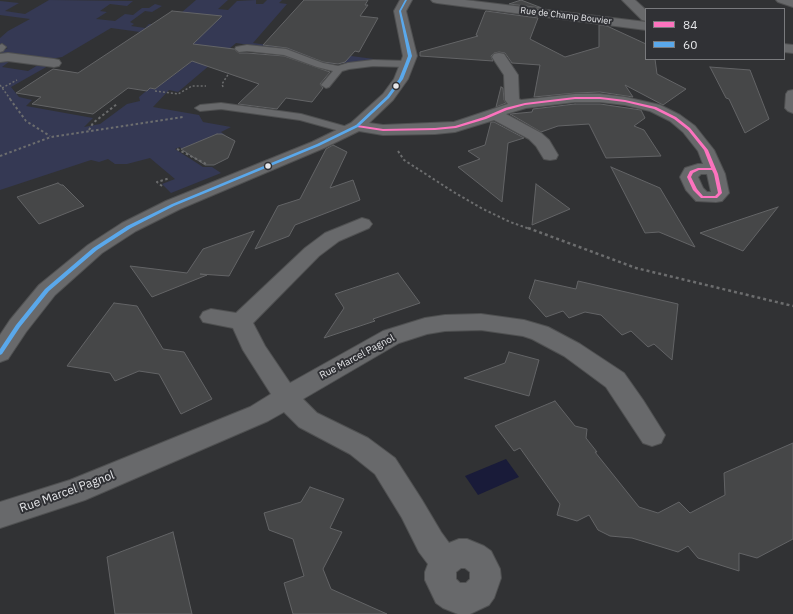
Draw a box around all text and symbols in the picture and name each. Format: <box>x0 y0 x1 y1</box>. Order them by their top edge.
street label: Rue de Champ Bouvier <box>520 5 612 27</box>
legend <box>645 8 785 60</box>
text: 84 <box>683 17 697 32</box>
text: 60 <box>683 37 697 52</box>
unlabelled marker <box>391 81 401 91</box>
unlabelled marker <box>263 161 273 171</box>
street label: Rue Marcel Pagnol <box>317 332 397 382</box>
street label: Rue Marcel Pagnol <box>18 468 116 516</box>

